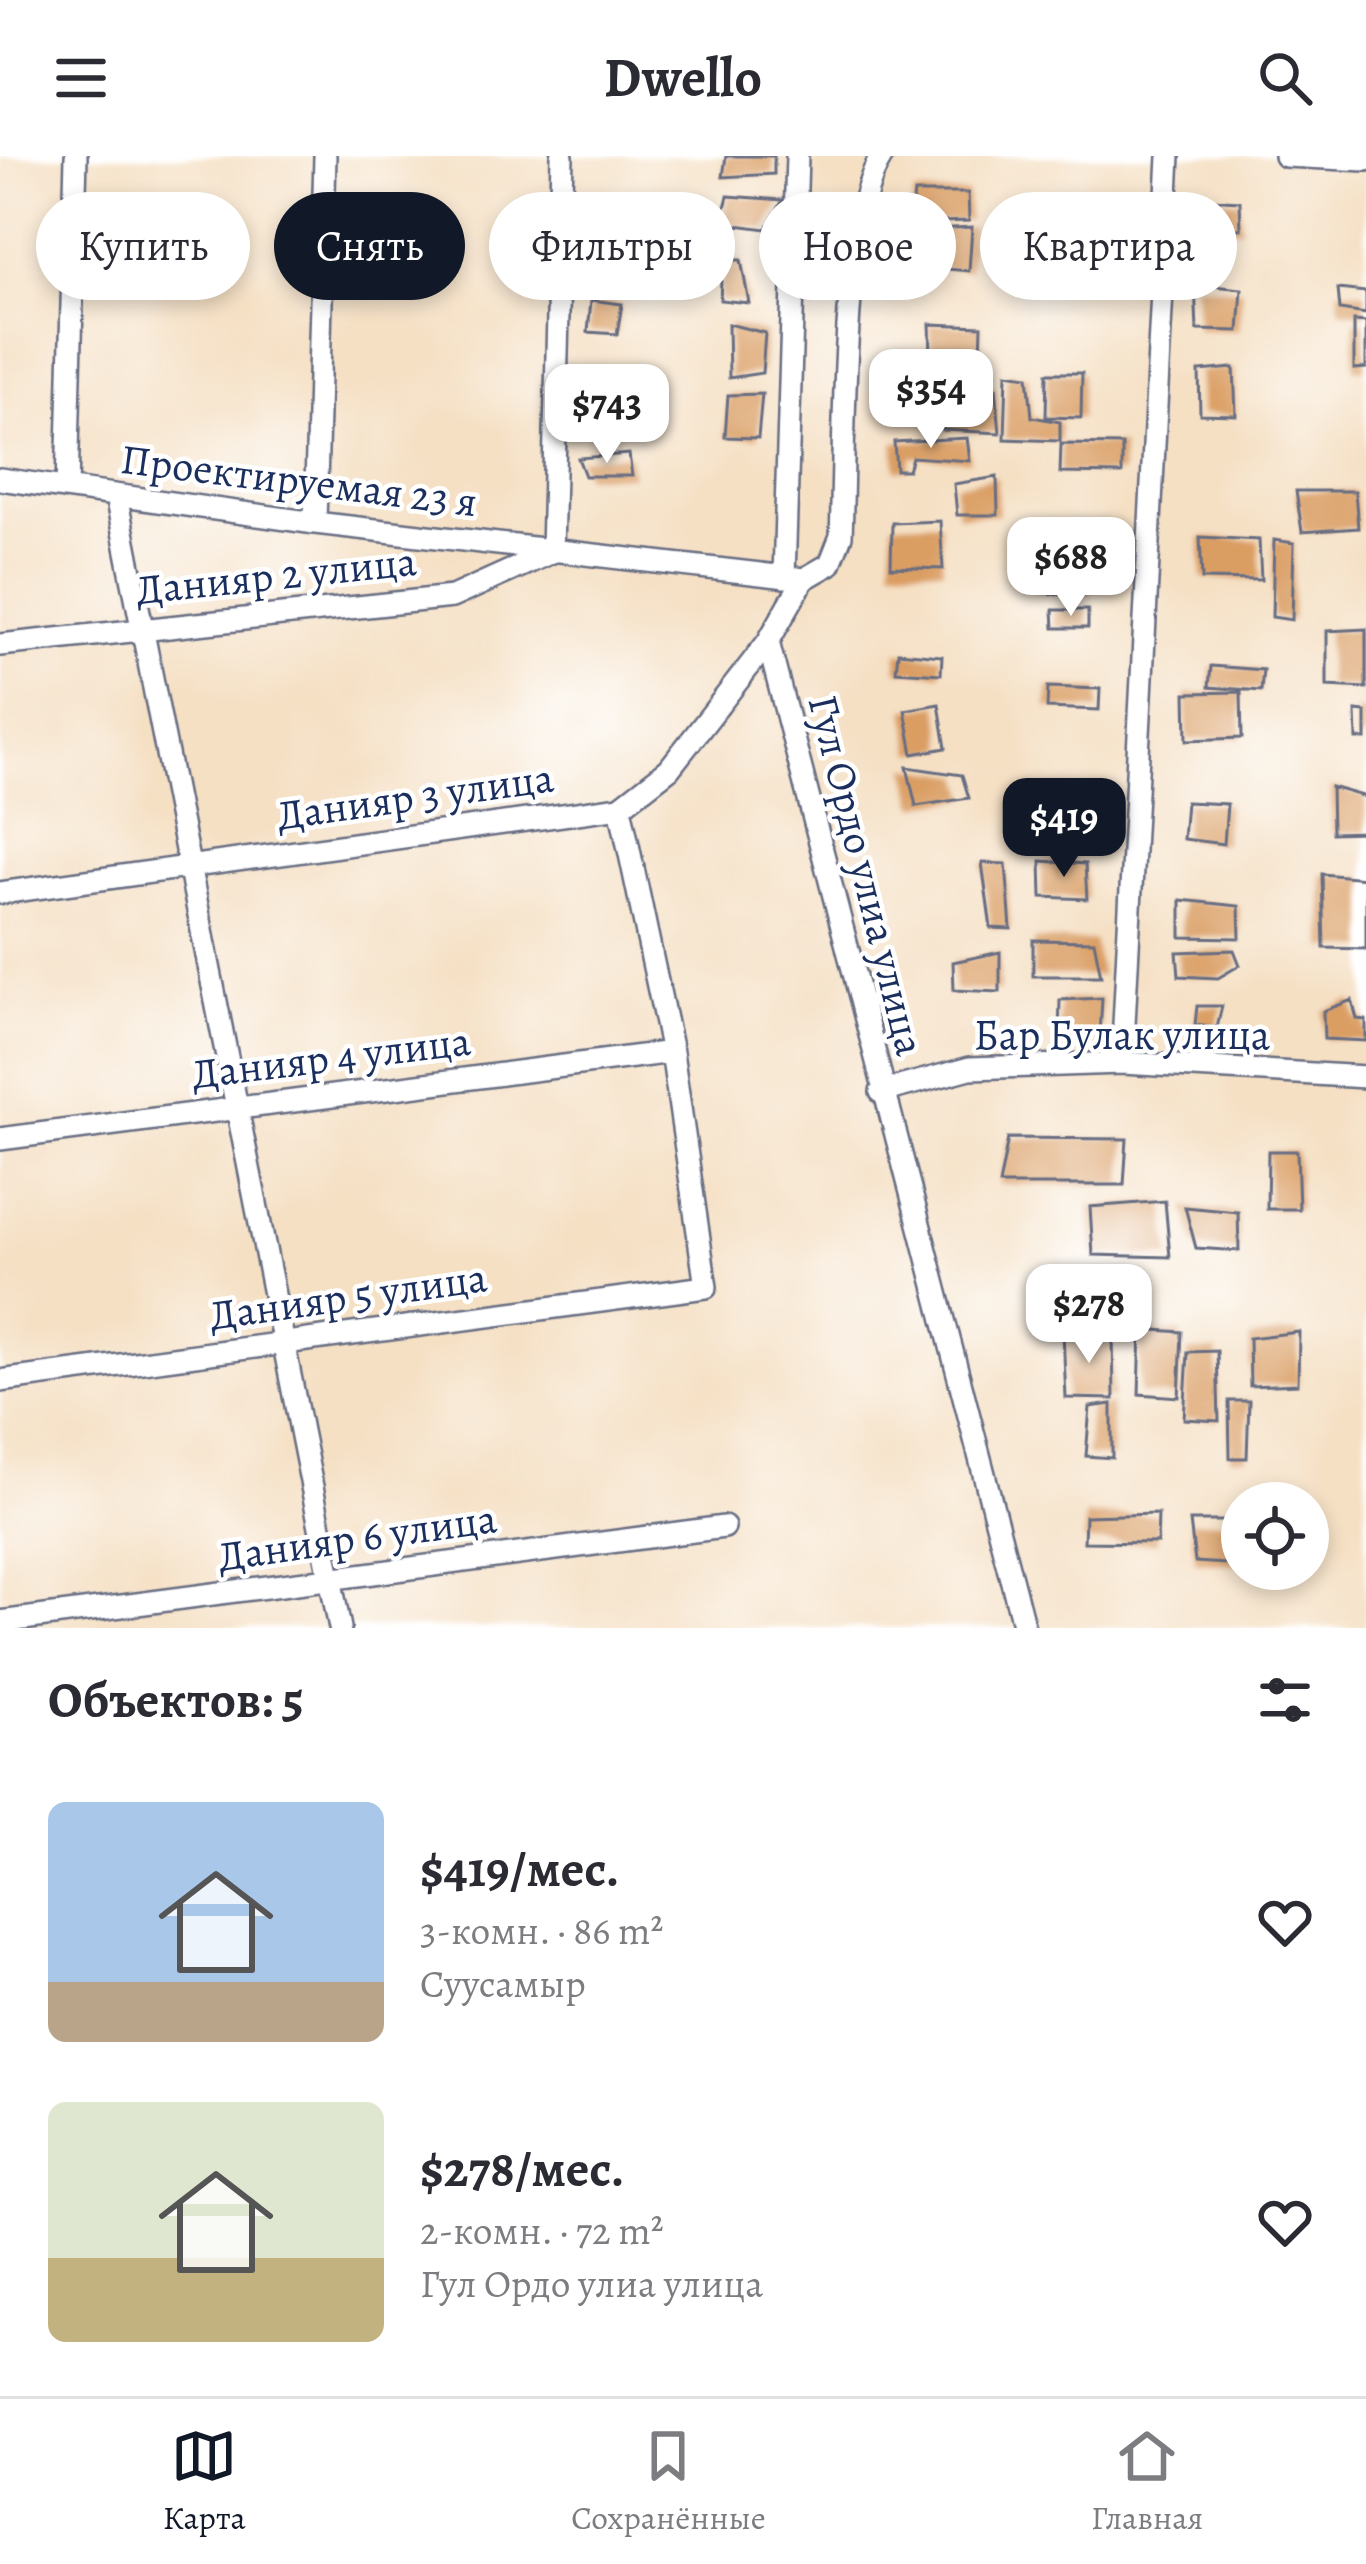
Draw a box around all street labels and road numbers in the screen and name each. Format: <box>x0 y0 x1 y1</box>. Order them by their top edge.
street label: Проектируемая 23 я <box>118 430 480 530</box>
street label: Данияр 2 улица <box>133 532 420 618</box>
street label: Гул Ордо улиа улица <box>795 689 940 1062</box>
street label: Данияр 3 улица <box>273 748 558 844</box>
street label: Бар Булак улица <box>974 1006 1271 1063</box>
street label: Данияр 4 улица <box>188 1012 474 1102</box>
street label: Данияр 5 улица <box>206 1248 491 1344</box>
street label: Данияр 6 улица <box>214 1489 501 1585</box>

